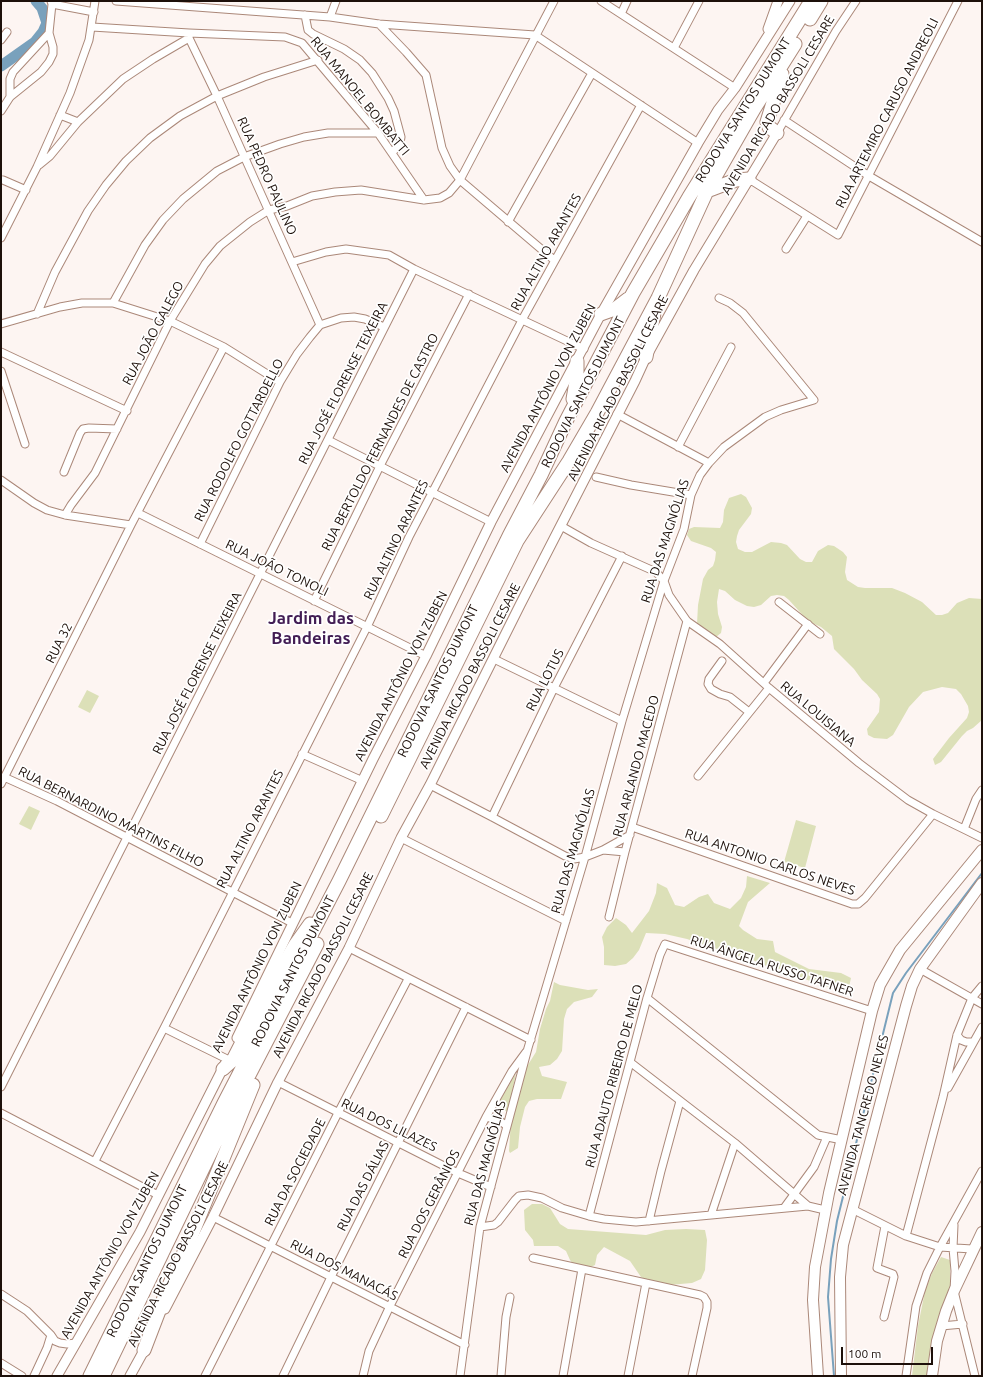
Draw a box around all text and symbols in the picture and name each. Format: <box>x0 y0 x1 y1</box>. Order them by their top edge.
street label: AVENIDA RICADO BASSOLI CESARE <box>718 13 838 197</box>
street label: RUA ARTEMIRO CARUSO ANDREOLI <box>832 15 942 211</box>
street label: RUA MANOEL BOMBATTI <box>307 34 413 158</box>
street label: RODOVIA SANTOS DUMONT <box>692 35 794 185</box>
street label: RUA PEDRO PAULINO <box>234 115 300 237</box>
street label: RUA ALTINO ARANTES <box>507 191 585 313</box>
street label: RUA JOÃO GALEGO <box>119 278 187 388</box>
street label: AVENIDA RICADO BASSOLI CESARE <box>564 293 672 483</box>
street label: RUA JOSÉ FLORENSE TEIXEIRA <box>295 299 391 467</box>
street label: AVENIDA ANTÔNIO VON ZUBEN <box>497 301 599 475</box>
street label: RODOVIA SANTOS DUMONT <box>538 314 628 470</box>
street label: RUA BERTOLDO FERNANDES DE CASTRO <box>318 331 442 553</box>
street label: RUA RODOLFO GOTTARDELLO <box>191 356 287 524</box>
street label: RUA DAS MAGNÓLIAS <box>638 477 692 605</box>
street label: RUA ALTINO ARANTES <box>360 478 432 602</box>
street label: RUA JOÃO TONOLI <box>223 536 331 600</box>
street label: AVENIDA RICADO BASSOLI CESARE <box>416 581 524 771</box>
street label: RUA JOSÉ FLORENSE TEIXEIRA <box>149 589 245 757</box>
street label: AVENIDA ANTÔNIO VON ZUBEN <box>351 589 451 763</box>
street label: RODOVIA SANTOS DUMONT <box>394 602 482 760</box>
district label: Jardim das Bandeiras <box>268 608 354 648</box>
street label: RUA 32 <box>42 620 76 666</box>
street label: RUA LOTUS <box>523 646 567 714</box>
street label: RUA LOUISIANA <box>777 678 859 750</box>
street label: RUA ARLANDO MACEDO <box>610 693 662 839</box>
street label: RUA BERNARDINO MARTINS FILHO <box>16 763 206 871</box>
street label: RUA ALTINO ARANTES <box>213 767 287 891</box>
street label: RUA DAS MAGNÓLIAS <box>548 787 598 915</box>
street label: RUA ANTONIO CARLOS NEVES <box>683 826 857 898</box>
street label: AVENIDA RICADO BASSOLI CESARE <box>269 870 377 1060</box>
street label: AVENIDA ANTÔNIO VON ZUBEN <box>209 879 305 1055</box>
street label: RODOVIA SANTOS DUMONT <box>248 893 338 1049</box>
street label: RUA ÂNGELA RUSSO TAFNER <box>688 932 856 1000</box>
street label: RUA ADAUTO RIBEIRO DE MELO <box>582 983 646 1169</box>
street label: AVENIDA TANCREDO NEVES <box>834 1033 892 1197</box>
street label: RUA DOS LILAZES <box>339 1095 439 1155</box>
street label: RUA DAS MAGNÓLIAS <box>461 1099 509 1227</box>
street label: RUA DA SOCIEDADE <box>261 1116 329 1228</box>
street label: RUA DAS DÁLIAS <box>334 1138 392 1234</box>
street label: RUA DOS GERÂNIOS <box>395 1147 463 1261</box>
street label: AVENIDA RICADO BASSOLI CESARE <box>124 1159 232 1349</box>
street label: AVENIDA ANTÔNIO VON ZUBEN <box>58 1169 162 1341</box>
street label: RODOVIA SANTOS DUMONT <box>103 1182 191 1340</box>
street label: RUA DOS MANACÁS <box>288 1236 400 1304</box>
scale bar <box>843 1339 935 1365</box>
text: 100 m <box>848 1347 881 1360</box>

